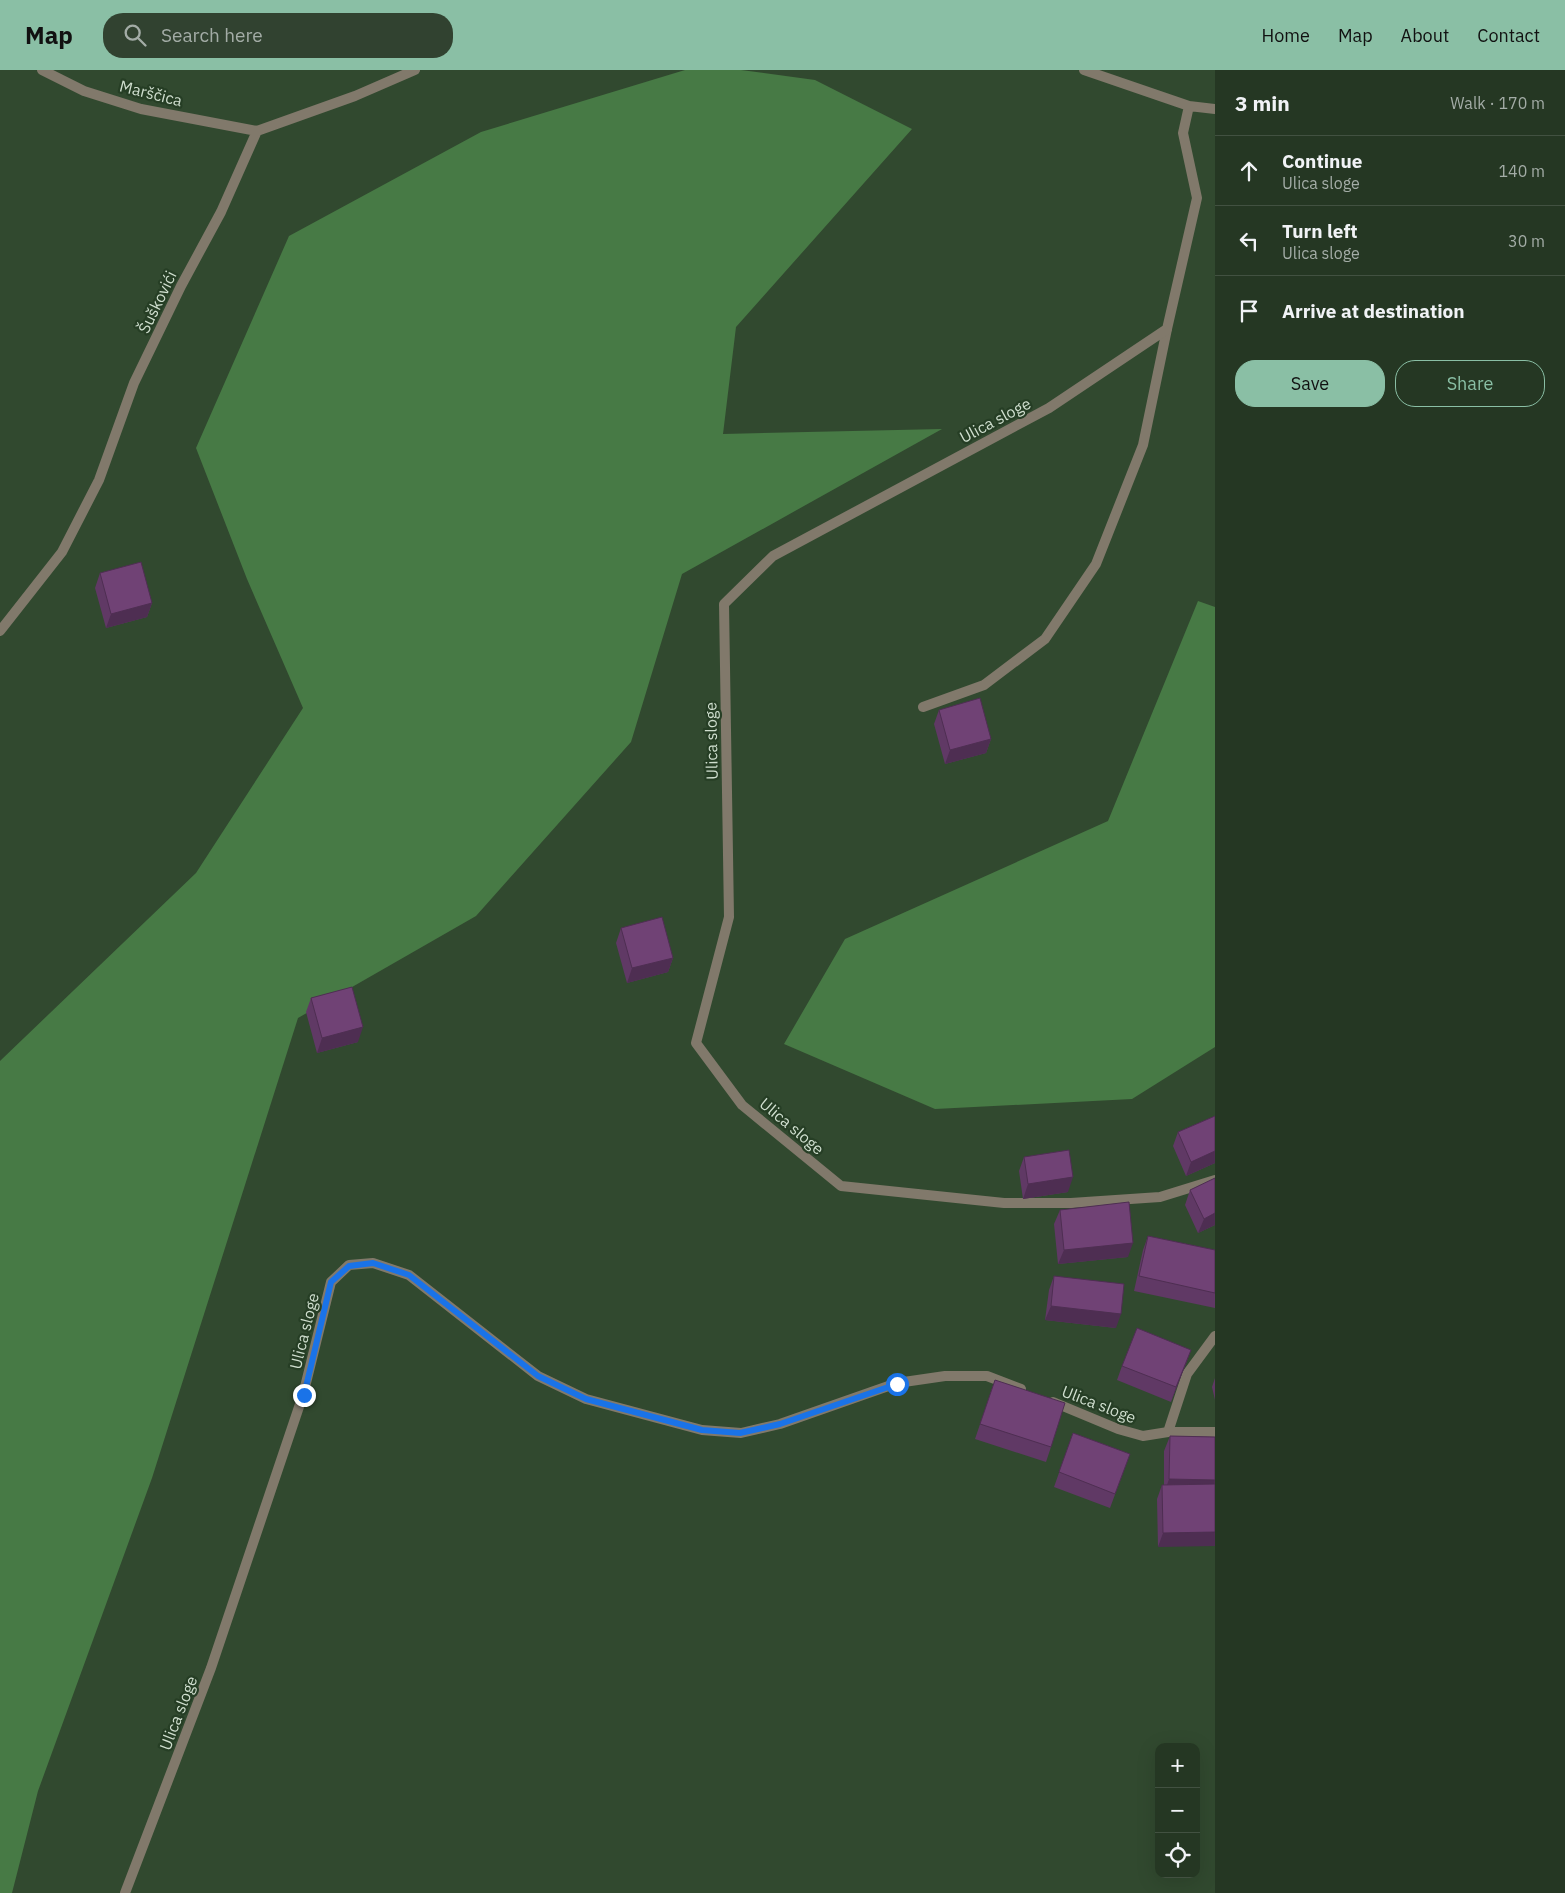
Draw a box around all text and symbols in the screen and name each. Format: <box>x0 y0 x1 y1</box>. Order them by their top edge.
search box <box>103 13 453 58</box>
text: Map <box>25 19 73 51</box>
icon: search <box>121 21 149 49</box>
text: Search here <box>161 23 263 47</box>
text: Home <box>1262 24 1310 47</box>
text: Map <box>1338 24 1373 47</box>
text: About <box>1401 24 1449 47</box>
text: Contact <box>1477 24 1540 47</box>
street label: Marščica <box>118 76 185 111</box>
text: 3 min <box>1235 89 1290 117</box>
text: Walk · 170 m <box>1450 93 1545 113</box>
text: Continue <box>1282 149 1362 173</box>
icon: ahead <box>1235 157 1263 185</box>
text: 140 m <box>1498 161 1545 181</box>
text: Ulica sloge <box>1282 173 1360 193</box>
text: Turn left <box>1282 219 1358 243</box>
icon: left <box>1235 227 1263 255</box>
text: 30 m <box>1508 231 1545 251</box>
text: Ulica sloge <box>1282 243 1360 263</box>
street label: Šuškovići <box>132 267 181 337</box>
icon: arrive <box>1235 297 1263 325</box>
text: Arrive at destination <box>1282 299 1465 323</box>
button: Save <box>1235 360 1385 407</box>
button: Share <box>1395 360 1545 407</box>
street label: Ulica sloge <box>956 393 1034 447</box>
street label: Ulica sloge <box>700 702 722 780</box>
street label: Ulica sloge <box>756 1093 828 1159</box>
street label: Ulica sloge <box>285 1291 323 1371</box>
route start <box>886 1373 909 1396</box>
street label: Ulica sloge <box>1059 1381 1139 1427</box>
route end <box>293 1384 316 1407</box>
street label: Ulica sloge <box>155 1673 201 1753</box>
map controls <box>1155 1743 1200 1878</box>
button: + <box>1155 1743 1200 1788</box>
button: − <box>1155 1788 1200 1833</box>
button: locate <box>1155 1833 1200 1878</box>

